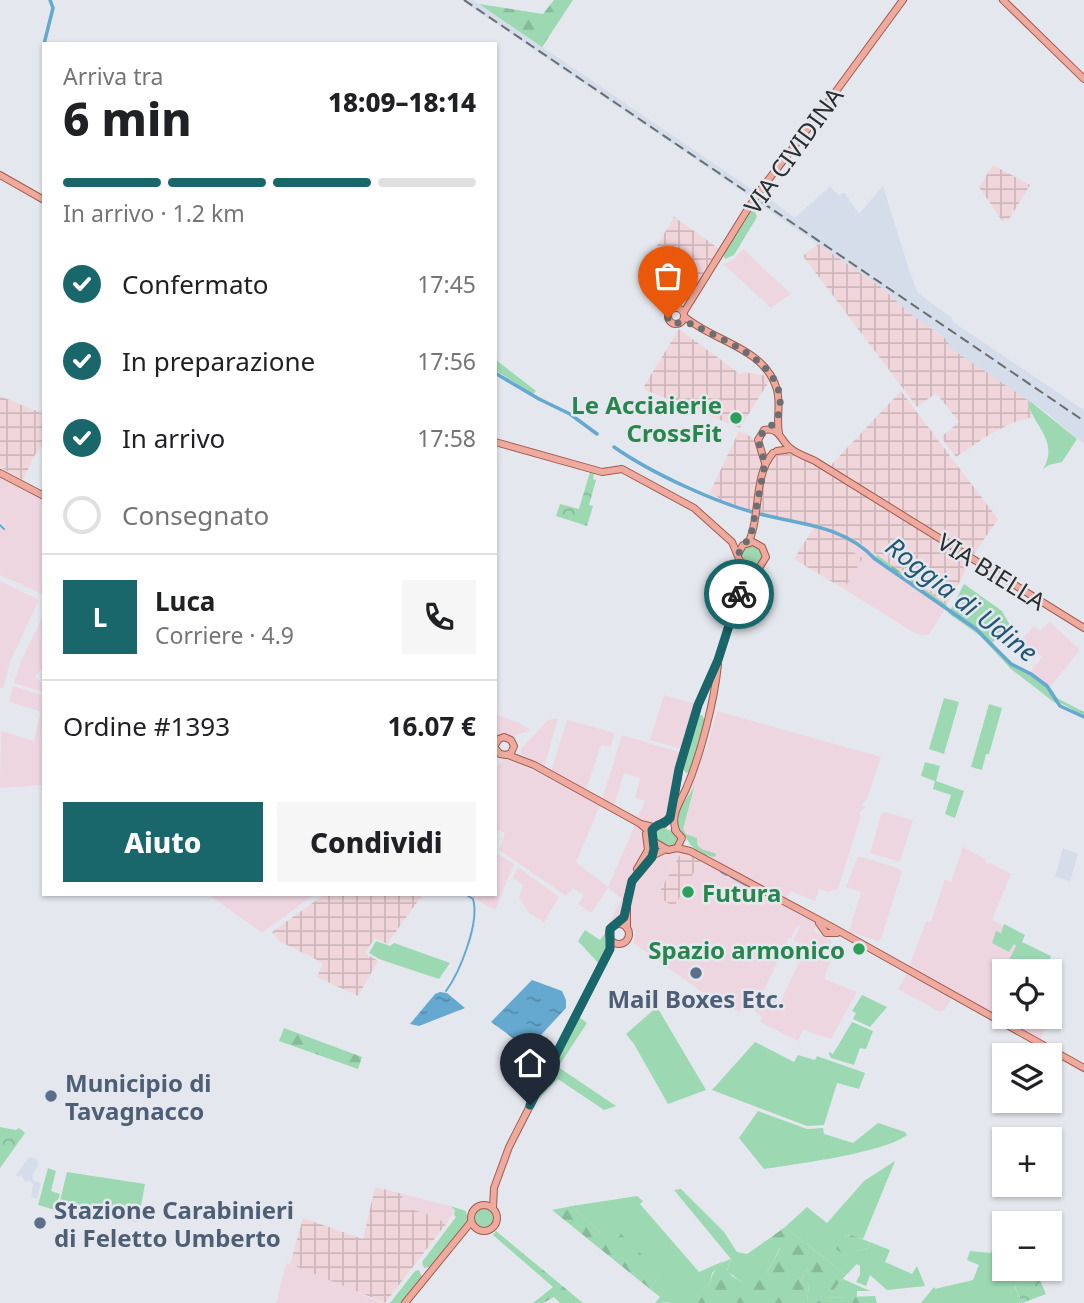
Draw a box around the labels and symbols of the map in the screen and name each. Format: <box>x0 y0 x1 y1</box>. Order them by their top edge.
street label: VIA CIVIDINA <box>736 79 851 220</box>
pin <box>638 246 698 318</box>
place label: Le Acciaierie CrossFit <box>571 388 722 449</box>
marker: Le Acciaierie CrossFit <box>728 410 744 426</box>
street label: VIA BIELLA <box>932 525 1053 618</box>
water label: Roggia di Udine <box>879 528 1046 670</box>
courier <box>704 559 774 629</box>
place label: Futura <box>702 876 781 909</box>
marker: Futura <box>680 884 696 900</box>
place label: Spazio armonico <box>648 933 845 966</box>
marker: Spazio armonico <box>851 941 867 957</box>
marker: Mail Boxes Etc. <box>688 965 704 981</box>
place label: Mail Boxes Etc. <box>607 982 785 1015</box>
pin <box>500 1033 560 1105</box>
place label: Municipio di Tavagnacco <box>65 1066 212 1127</box>
marker: Municipio di Tavagnacco <box>43 1088 59 1104</box>
place label: Stazione Carabinieri di Feletto Umberto <box>54 1193 294 1254</box>
marker: Stazione Carabinieri di Feletto Umberto <box>32 1215 48 1231</box>

